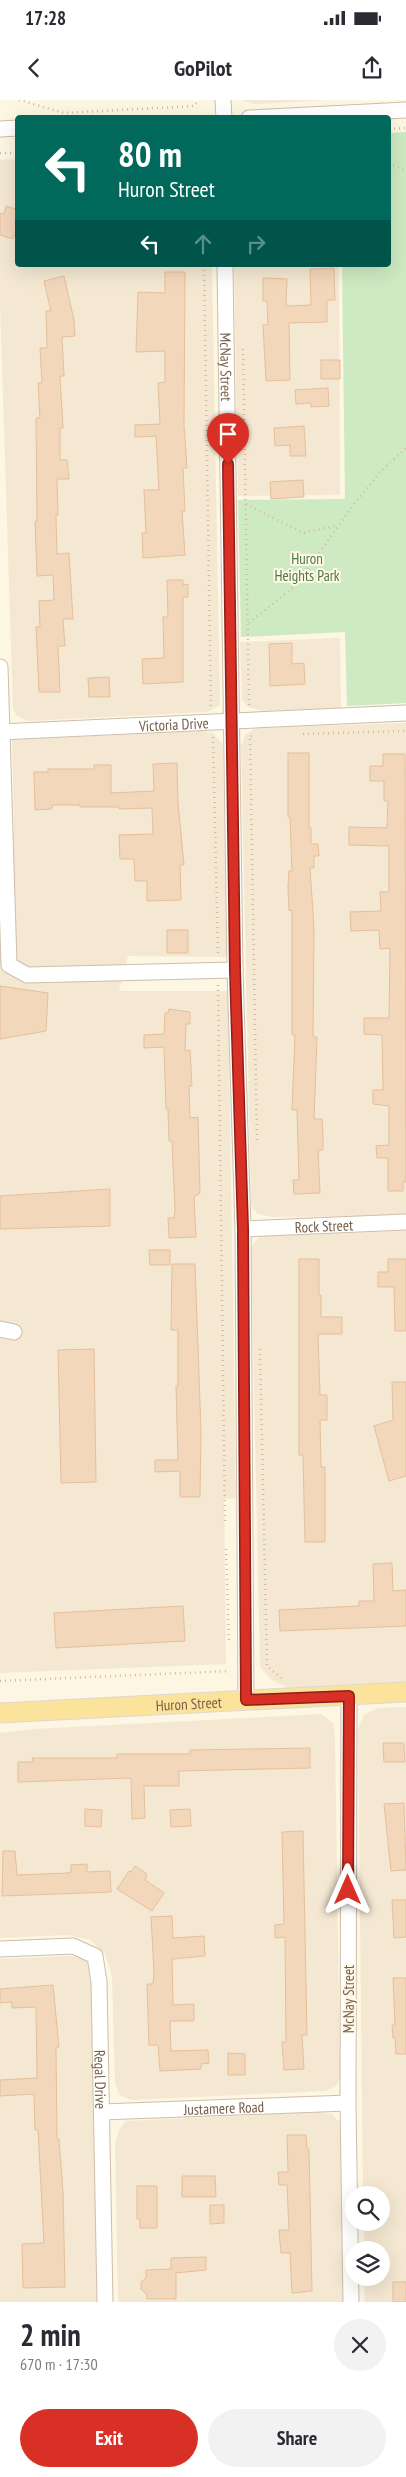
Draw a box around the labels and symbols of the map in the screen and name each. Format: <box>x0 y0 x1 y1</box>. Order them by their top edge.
street label: McNay Street <box>216 333 236 401</box>
pin <box>207 413 249 464</box>
park label: Huron Heights Park <box>274 549 340 585</box>
street label: Victoria Drive <box>137 713 209 735</box>
street label: Rock Street <box>294 1215 353 1236</box>
street label: Huron Street <box>155 1692 222 1714</box>
position arrow <box>321 1863 373 1915</box>
street label: McNay Street <box>339 1965 358 2033</box>
street label: Regal Drive <box>91 2050 111 2109</box>
street label: Justamere Road <box>182 2097 264 2119</box>

